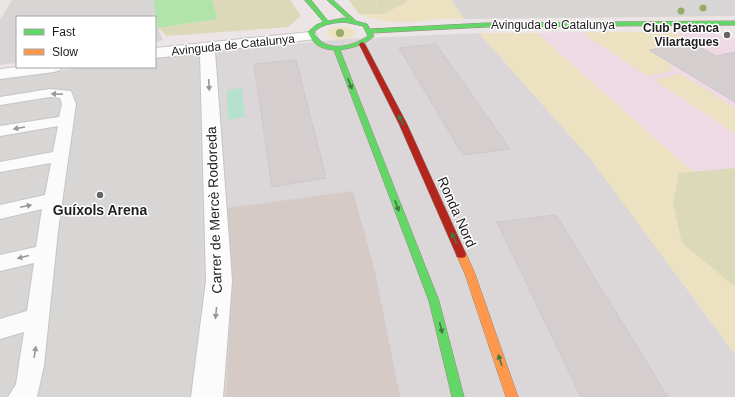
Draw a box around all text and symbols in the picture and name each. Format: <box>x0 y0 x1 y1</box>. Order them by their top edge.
legend <box>16 16 156 68</box>
street label: Avinguda de Catalunya <box>491 18 615 32</box>
place label: Club Petanca Vilartagues <box>643 21 719 49</box>
text: Fast <box>52 25 76 39</box>
marker: Club Petanca Vilartagues <box>722 30 732 40</box>
street label: Avinguda de Catalunya <box>171 32 296 58</box>
text: Slow <box>52 45 78 59</box>
one-way arrow <box>206 79 213 91</box>
one-way arrow <box>348 79 354 91</box>
one-way arrow <box>51 90 63 97</box>
one-way arrow <box>397 114 404 126</box>
one-way arrow <box>13 125 25 131</box>
street label: Carrer de Mercè Rodoreda <box>203 126 225 294</box>
street label: Ronda Nord <box>434 174 480 250</box>
marker: Guíxols Arena <box>95 190 105 200</box>
one-way arrow <box>395 200 401 212</box>
place label: Guíxols Arena <box>53 202 147 218</box>
one-way arrow <box>20 203 33 209</box>
one-way arrow <box>451 233 457 244</box>
one-way arrow <box>17 255 29 261</box>
one-way arrow <box>213 307 219 319</box>
one-way arrow <box>438 322 444 334</box>
one-way arrow <box>32 346 38 358</box>
one-way arrow <box>496 354 502 366</box>

